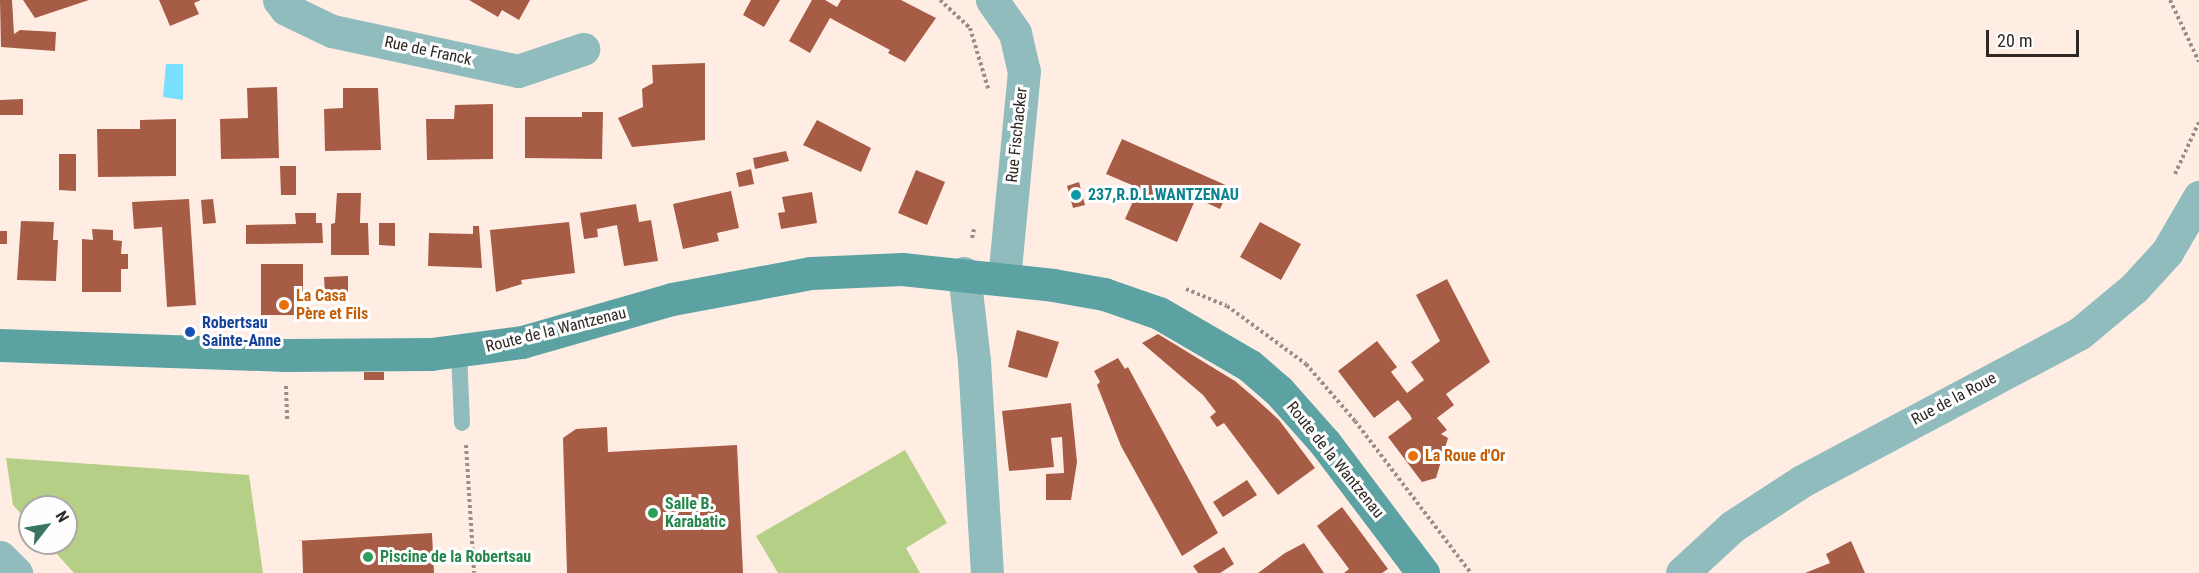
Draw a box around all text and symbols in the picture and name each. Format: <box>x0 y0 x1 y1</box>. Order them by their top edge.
scale bar <box>1989 18 2082 56</box>
text: 20 m <box>1997 30 2032 51</box>
street label: Rue de Franck <box>383 32 473 70</box>
street label: Rue Fischacker <box>1002 86 1032 184</box>
place label: 237,R.D.L.WANTZENAU <box>1088 185 1239 205</box>
marker: 237,R.D.L.WANTZENAU <box>1069 188 1083 202</box>
place label: La Casa Père et Fils <box>296 286 368 324</box>
marker: La Casa Père et Fils <box>277 298 291 312</box>
street label: Route de la Wantzenau <box>484 303 628 357</box>
place label: Robertsau Sainte-Anne <box>202 313 281 351</box>
marker: Robertsau Sainte-Anne <box>183 325 197 339</box>
street label: Rue de la Roue <box>1908 369 2000 429</box>
street label: Route de la Wantzenau <box>1282 398 1388 522</box>
place label: La Roue d'Or <box>1425 446 1505 466</box>
marker: La Roue d'Or <box>1406 449 1420 463</box>
place label: Salle B. Karabatic <box>665 494 726 532</box>
north arrow <box>18 495 78 555</box>
marker: Salle B. Karabatic <box>646 506 660 520</box>
text: N <box>51 507 73 526</box>
place label: Piscine de la Robertsau <box>380 547 531 567</box>
marker: Piscine de la Robertsau <box>361 550 375 564</box>

